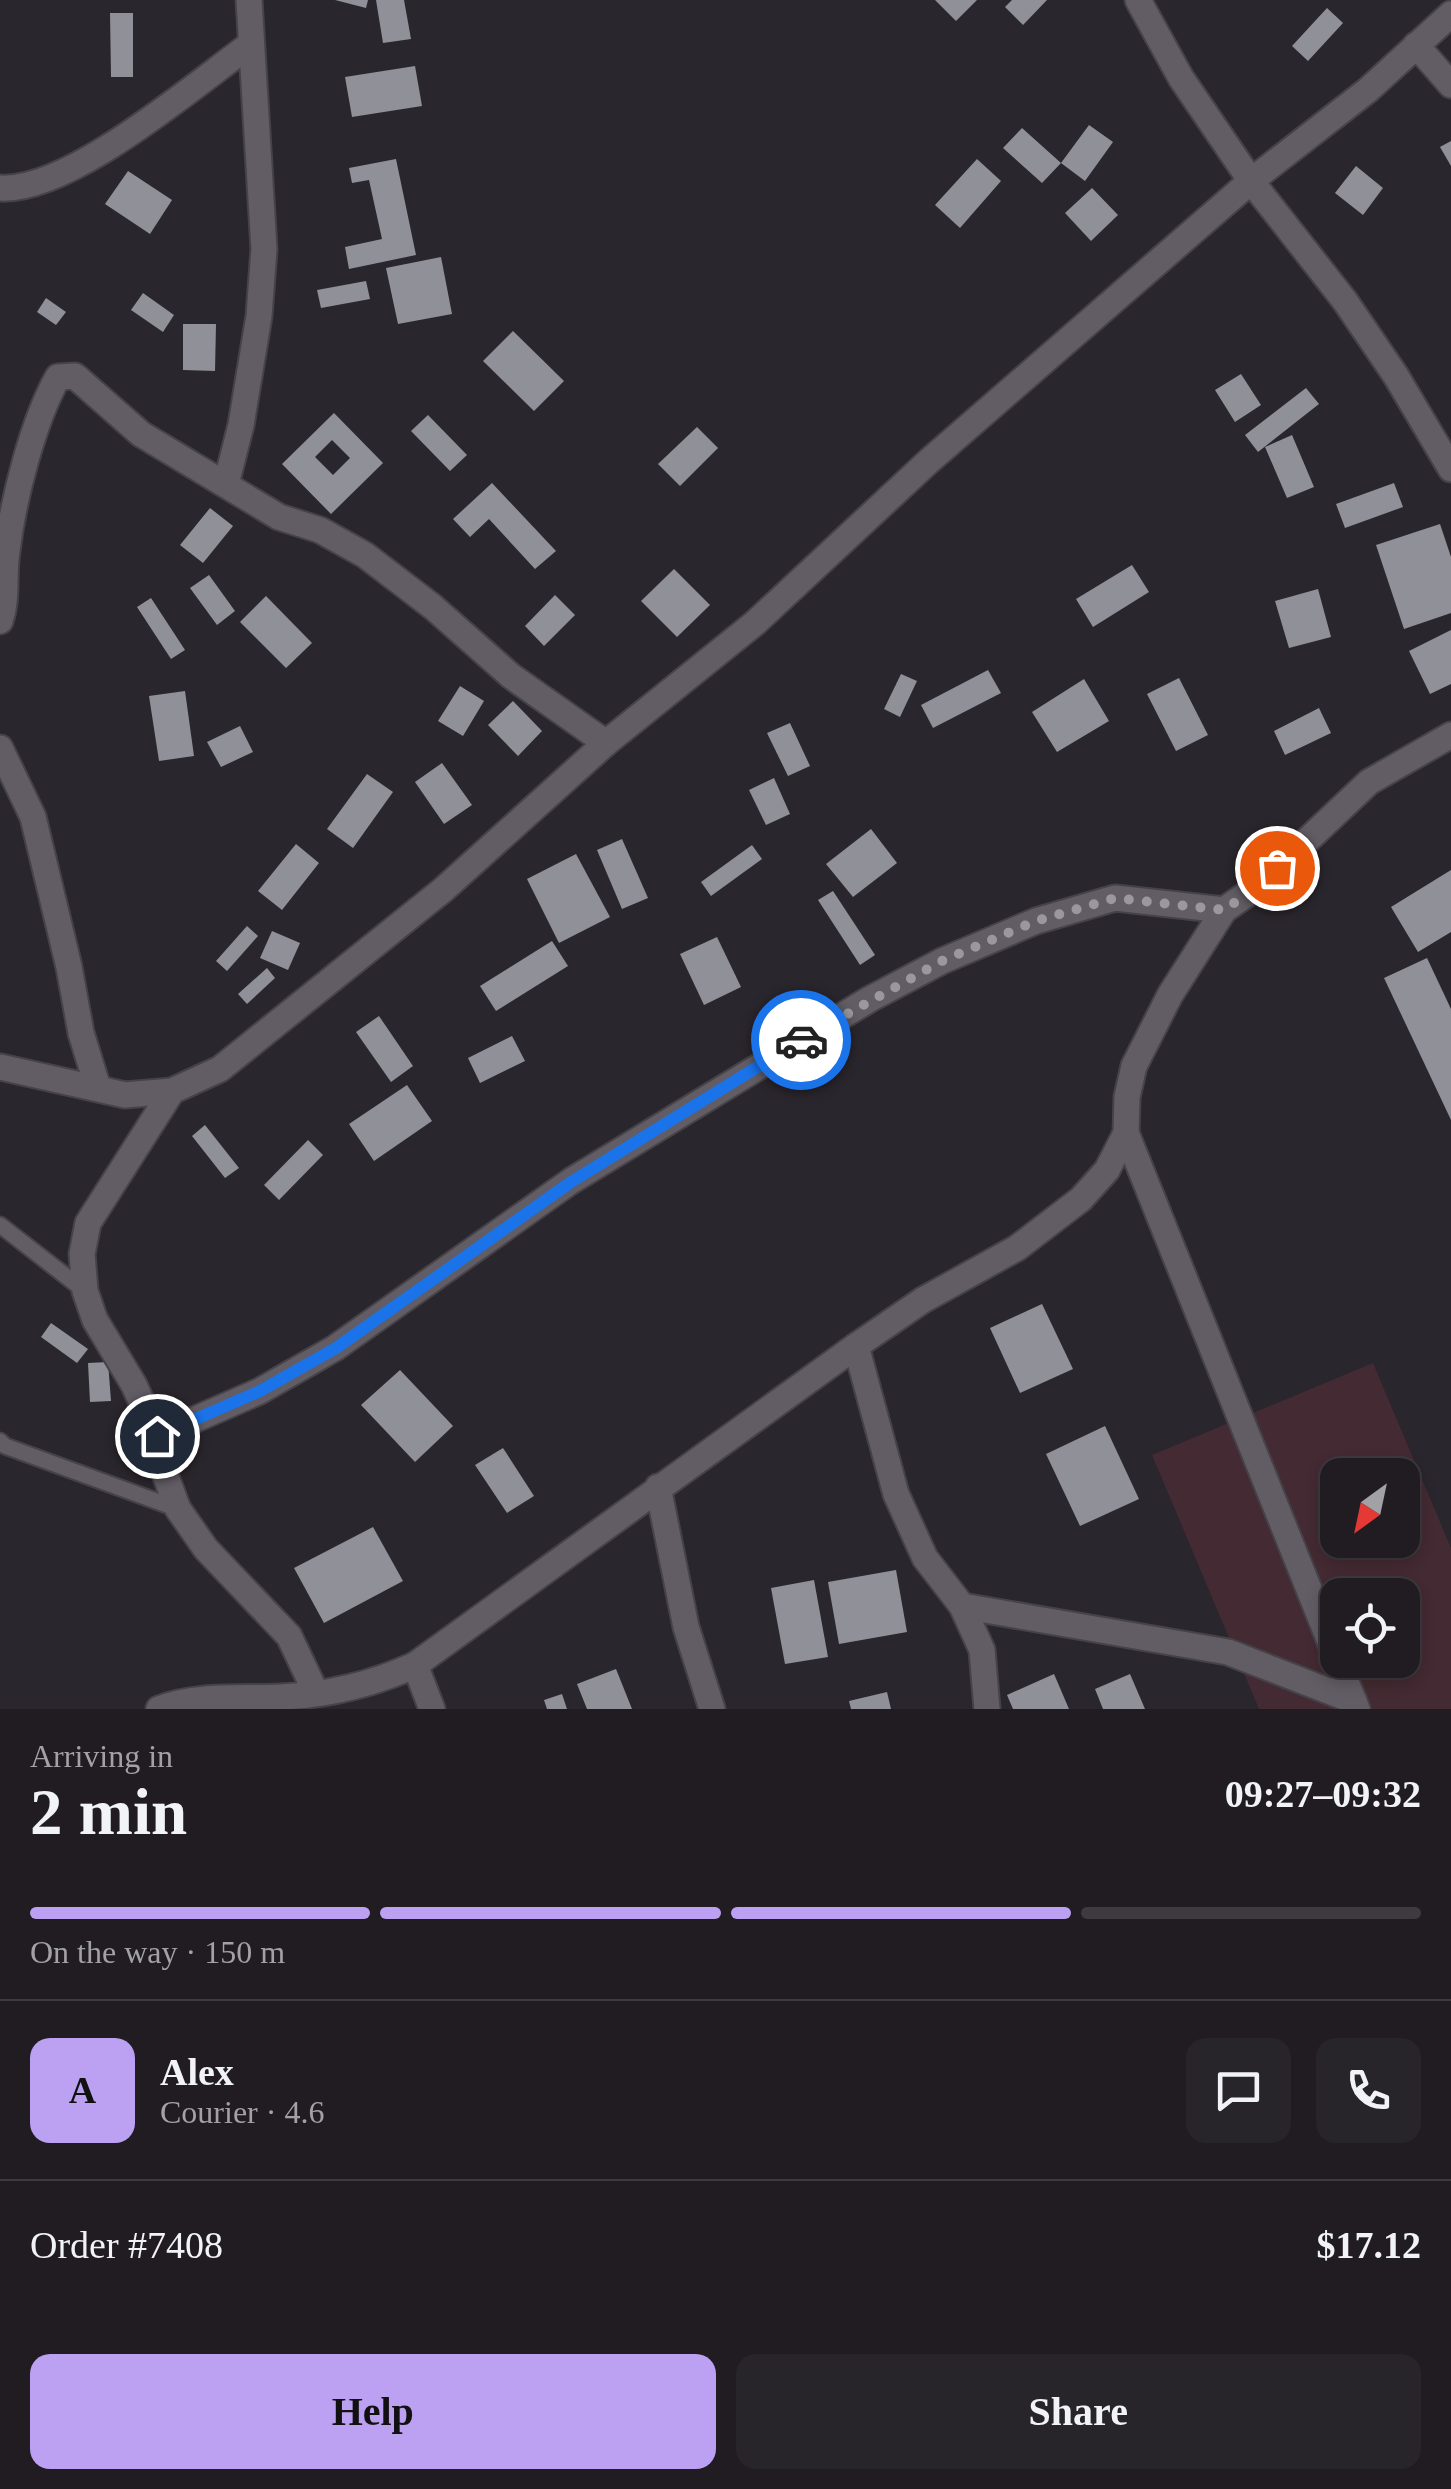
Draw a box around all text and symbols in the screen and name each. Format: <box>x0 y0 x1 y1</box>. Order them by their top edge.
pin <box>1235 826 1320 911</box>
icon: bag <box>1250 841 1305 896</box>
courier <box>751 990 851 1090</box>
icon: car <box>774 1013 829 1068</box>
pin <box>115 1394 200 1479</box>
icon: home <box>130 1409 185 1464</box>
north arrow <box>1320 1458 1420 1558</box>
map controls <box>1320 1458 1420 1678</box>
button: locate <box>1320 1578 1420 1678</box>
text: Arriving in <box>30 1738 173 1774</box>
text: 09:27–09:32 <box>1225 1773 1421 1815</box>
text: 2 min <box>30 1776 187 1848</box>
text: On the way · 150 m <box>30 1934 285 1970</box>
button: chat <box>1186 2038 1291 2143</box>
button: phone <box>1316 2038 1421 2143</box>
text: Alex <box>160 2051 234 2093</box>
text: A <box>69 2069 96 2111</box>
text: Courier · 4.6 <box>160 2094 324 2130</box>
text: Order #7408 <box>30 2224 223 2266</box>
text: $17.12 <box>1317 2224 1421 2266</box>
button: Help <box>30 2354 716 2469</box>
button: Share <box>736 2354 1421 2469</box>

